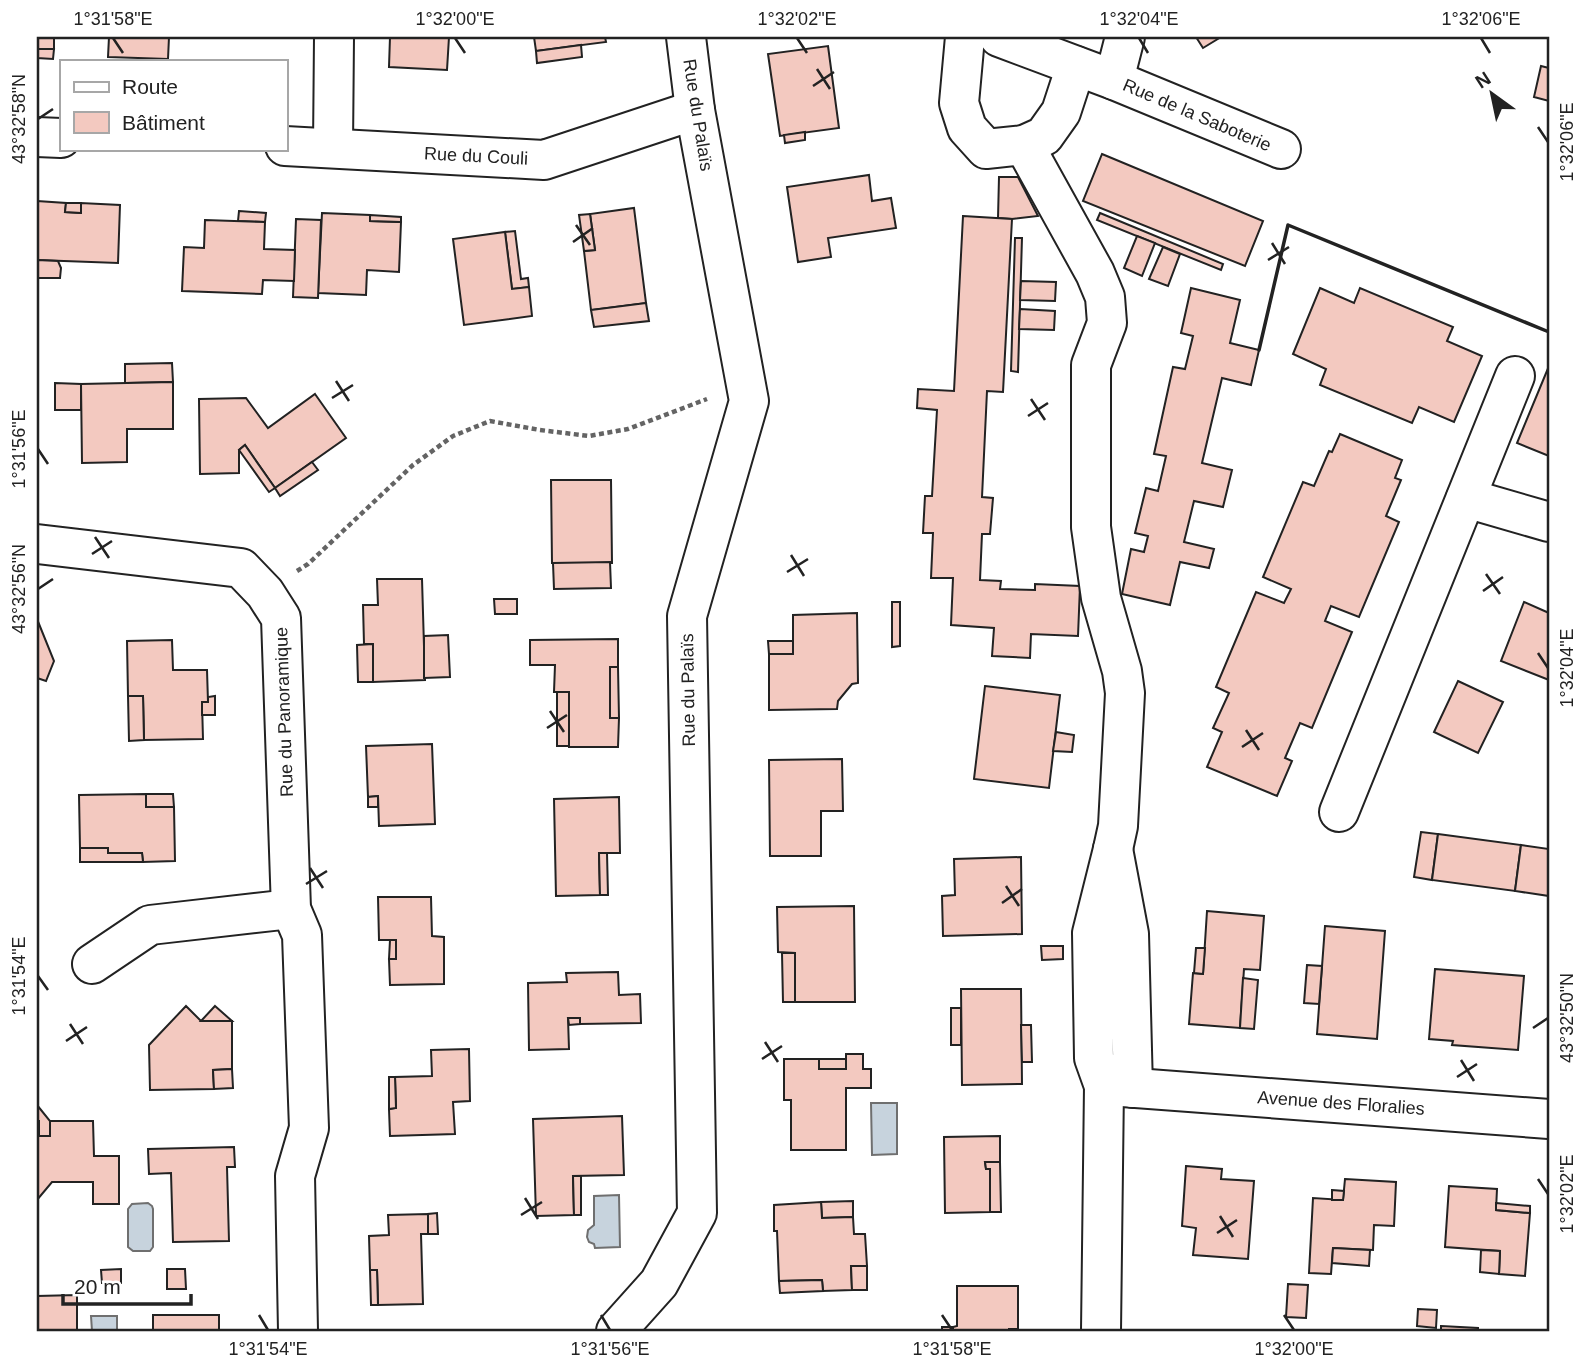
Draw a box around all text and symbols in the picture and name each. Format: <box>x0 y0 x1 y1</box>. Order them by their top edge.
text: 1°31'58"E <box>73 9 153 29</box>
text: 1°32'00"E <box>415 9 495 29</box>
text: 1°32'02"E <box>757 9 837 29</box>
text: 1°32'04"E <box>1099 9 1179 29</box>
text: 1°32'06"E <box>1441 9 1521 29</box>
street label: Rue du Palaïs <box>679 58 717 172</box>
legend <box>60 60 287 150</box>
north arrow <box>1456 60 1526 130</box>
text: N <box>1472 68 1494 93</box>
text: 43°32'58"N <box>9 74 29 164</box>
text: Route <box>122 75 178 98</box>
street label: Rue de la Saboterie <box>1120 75 1274 155</box>
text: 1°32'06"E <box>1557 102 1577 182</box>
text: Bâtiment <box>122 111 205 134</box>
street label: Rue du Couli <box>424 143 528 169</box>
text: 1°31'56"E <box>9 409 29 489</box>
text: 43°32'56"N <box>9 544 29 634</box>
street label: Rue du Panoramique <box>271 627 297 797</box>
text: 1°32'04"E <box>1557 628 1577 708</box>
street label: Rue du Palaïs <box>677 633 699 747</box>
text: 1°31'54"E <box>9 936 29 1016</box>
text: 43°32'50"N <box>1557 973 1577 1063</box>
street label: Avenue des Floralies <box>1257 1087 1425 1119</box>
text: 1°32'02"E <box>1557 1154 1577 1234</box>
scale bar <box>63 1263 191 1307</box>
text: 20 m <box>74 1275 121 1298</box>
text: 1°31'54"E <box>228 1339 308 1359</box>
text: 1°31'56"E <box>570 1339 650 1359</box>
text: 1°31'58"E <box>912 1339 992 1359</box>
text: 1°32'00"E <box>1254 1339 1334 1359</box>

